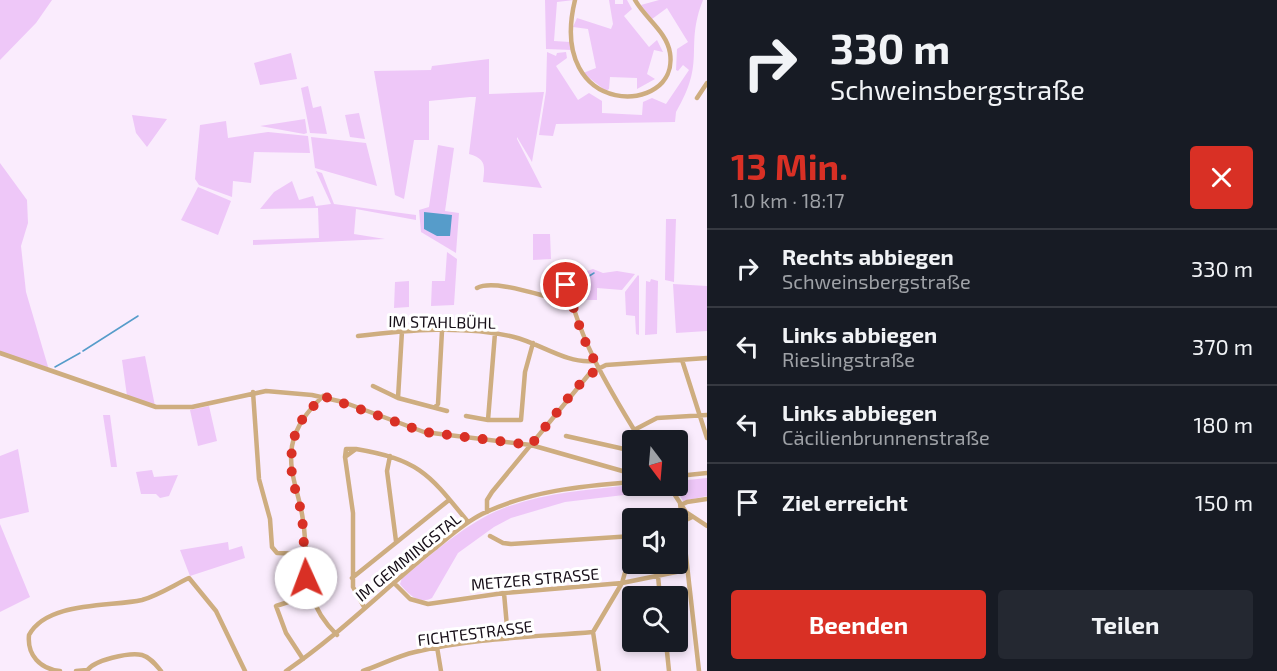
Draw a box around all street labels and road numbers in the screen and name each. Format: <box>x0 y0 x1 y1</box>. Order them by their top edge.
street label: IM STAHLBÜHL <box>388 311 496 332</box>
street label: IM GEMMINGSTAL <box>351 508 464 605</box>
street label: METZER STRASSE <box>470 563 600 594</box>
street label: FICHTESTRASSE <box>416 616 534 649</box>

